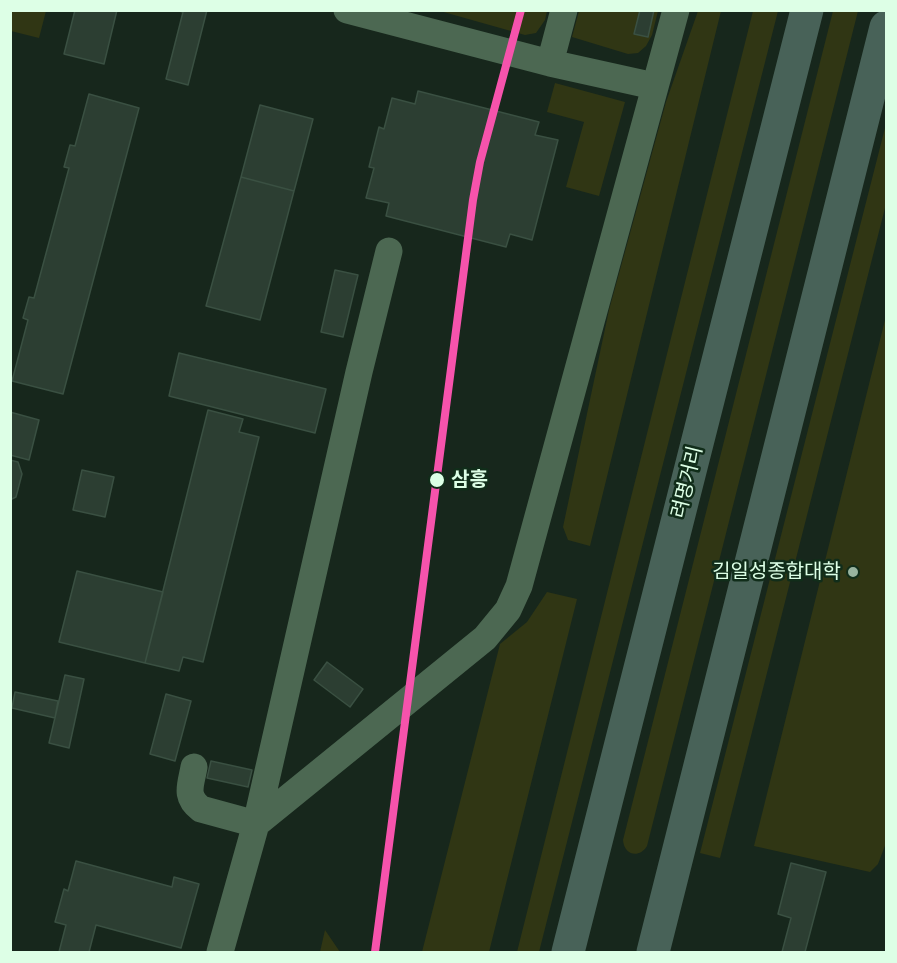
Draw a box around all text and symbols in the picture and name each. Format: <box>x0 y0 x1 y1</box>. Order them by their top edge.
street label: 려명거리 <box>666 443 708 521</box>
place label: 삼흥 <box>451 468 488 492</box>
marker: 삼흥 <box>428 471 446 489</box>
place label: 김일성종합대학 <box>712 560 841 584</box>
marker: 김일성종합대학 <box>846 565 860 579</box>

